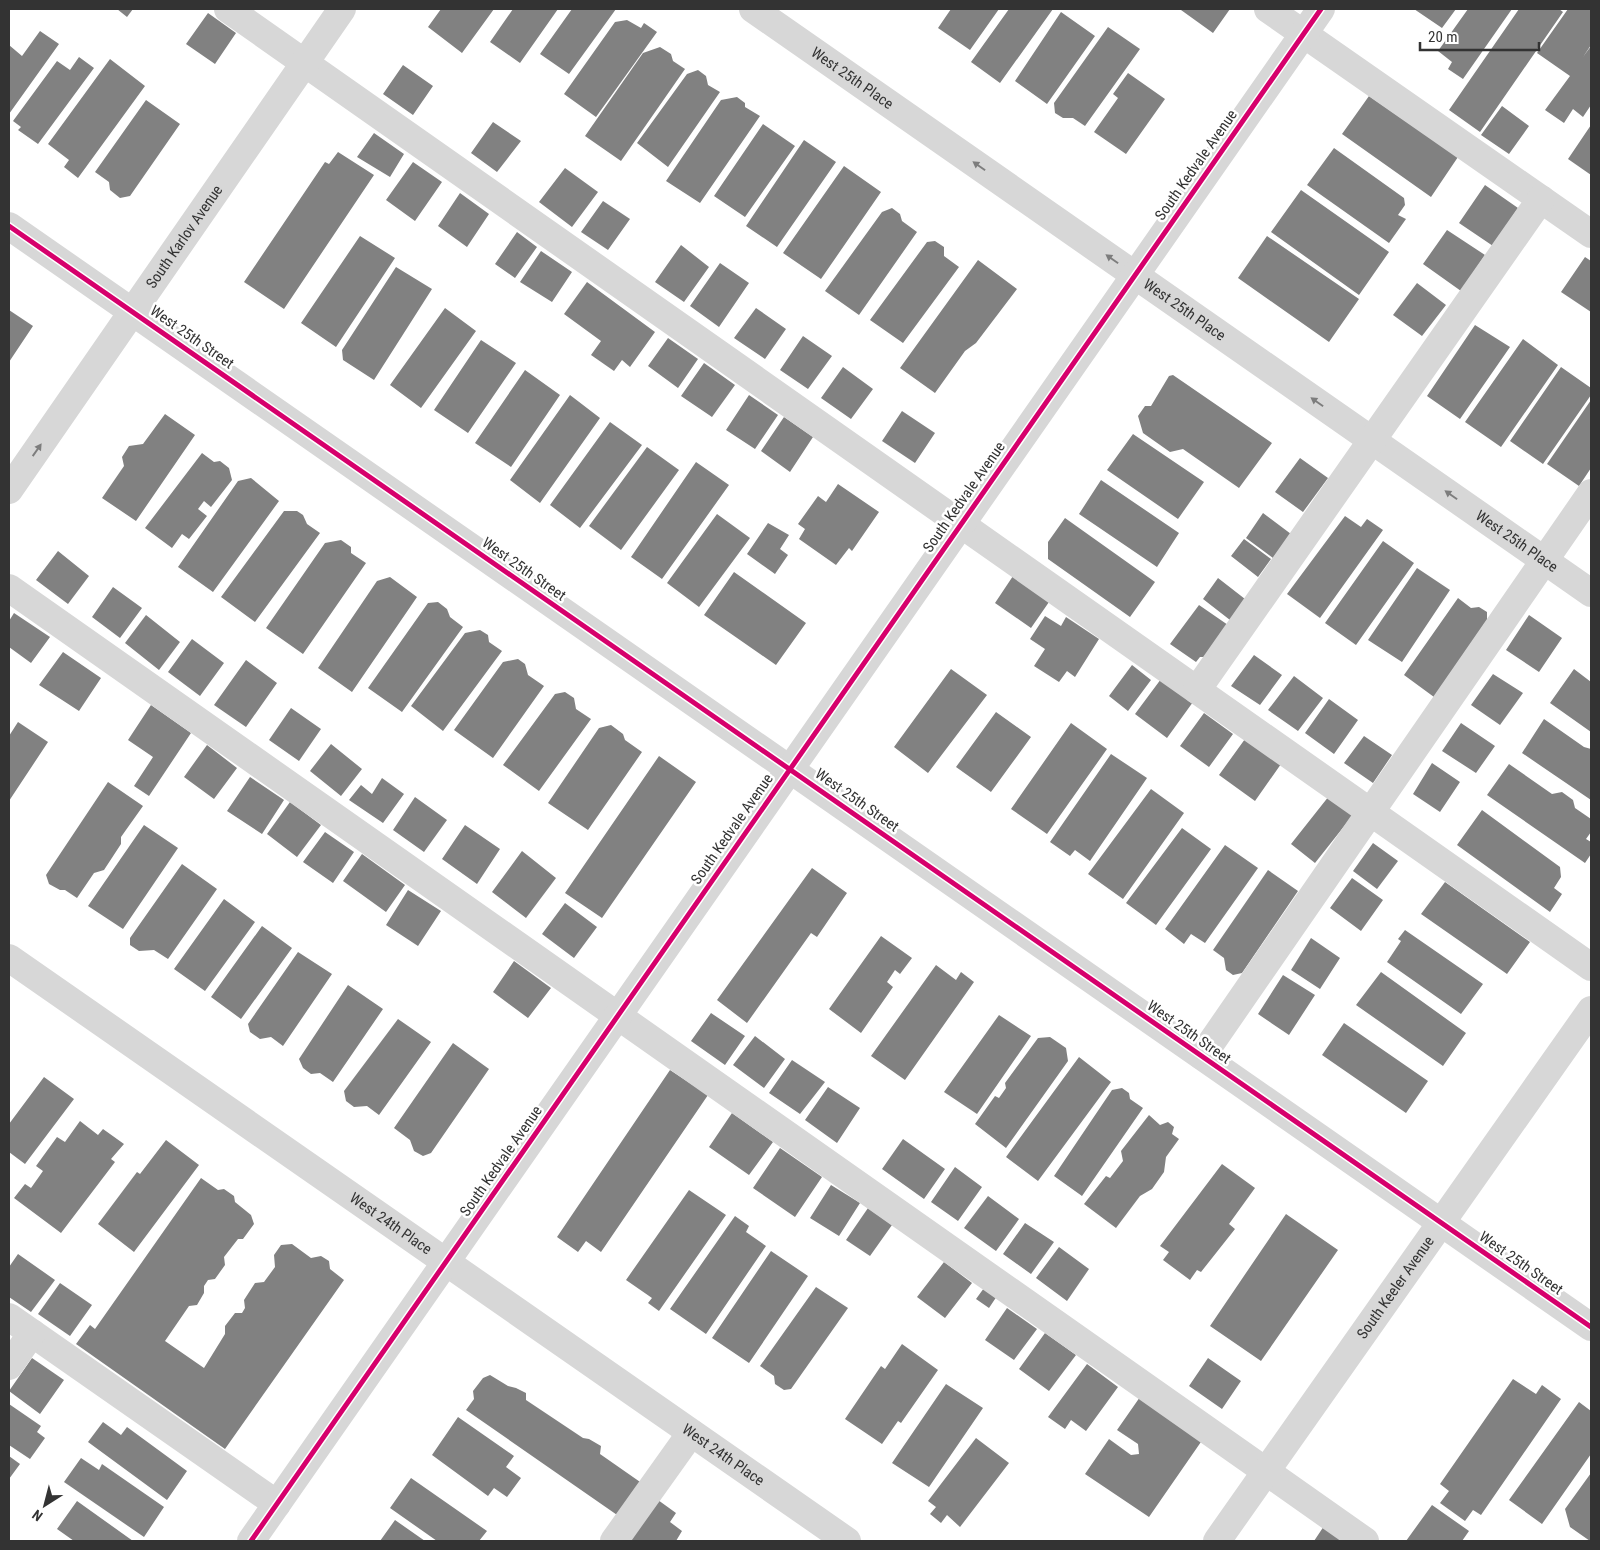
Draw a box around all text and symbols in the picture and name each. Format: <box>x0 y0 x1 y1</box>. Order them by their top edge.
scale bar <box>1420 20 1539 52</box>
text: 20 m <box>1428 28 1458 46</box>
street label: West 25th Place <box>808 43 897 113</box>
street label: South Kedvale Avenue <box>1151 106 1241 224</box>
one-way arrow <box>972 161 986 171</box>
street label: South Karlov Avenue <box>142 182 226 292</box>
one-way arrow <box>1105 254 1119 264</box>
street label: West 25th Place <box>1140 275 1229 345</box>
street label: West 25th Street <box>147 302 237 372</box>
one-way arrow <box>1310 397 1324 407</box>
street label: South Kedvale Avenue <box>919 438 1009 556</box>
one-way arrow <box>32 443 42 457</box>
one-way arrow <box>1444 490 1457 500</box>
street label: West 25th Place <box>1472 507 1561 576</box>
street label: West 25th Street <box>479 534 569 604</box>
street label: West 25th Street <box>812 765 902 835</box>
street label: South Kedvale Avenue <box>687 770 777 888</box>
street label: West 25th Street <box>1144 997 1234 1067</box>
street label: South Kedvale Avenue <box>456 1102 546 1220</box>
street label: West 24th Place <box>346 1189 435 1258</box>
street label: West 25th Street <box>1476 1228 1566 1298</box>
street label: South Keeler Avenue <box>1353 1233 1438 1342</box>
street label: West 24th Place <box>679 1420 768 1490</box>
north arrow <box>20 1480 70 1530</box>
text: N <box>29 1507 46 1525</box>

